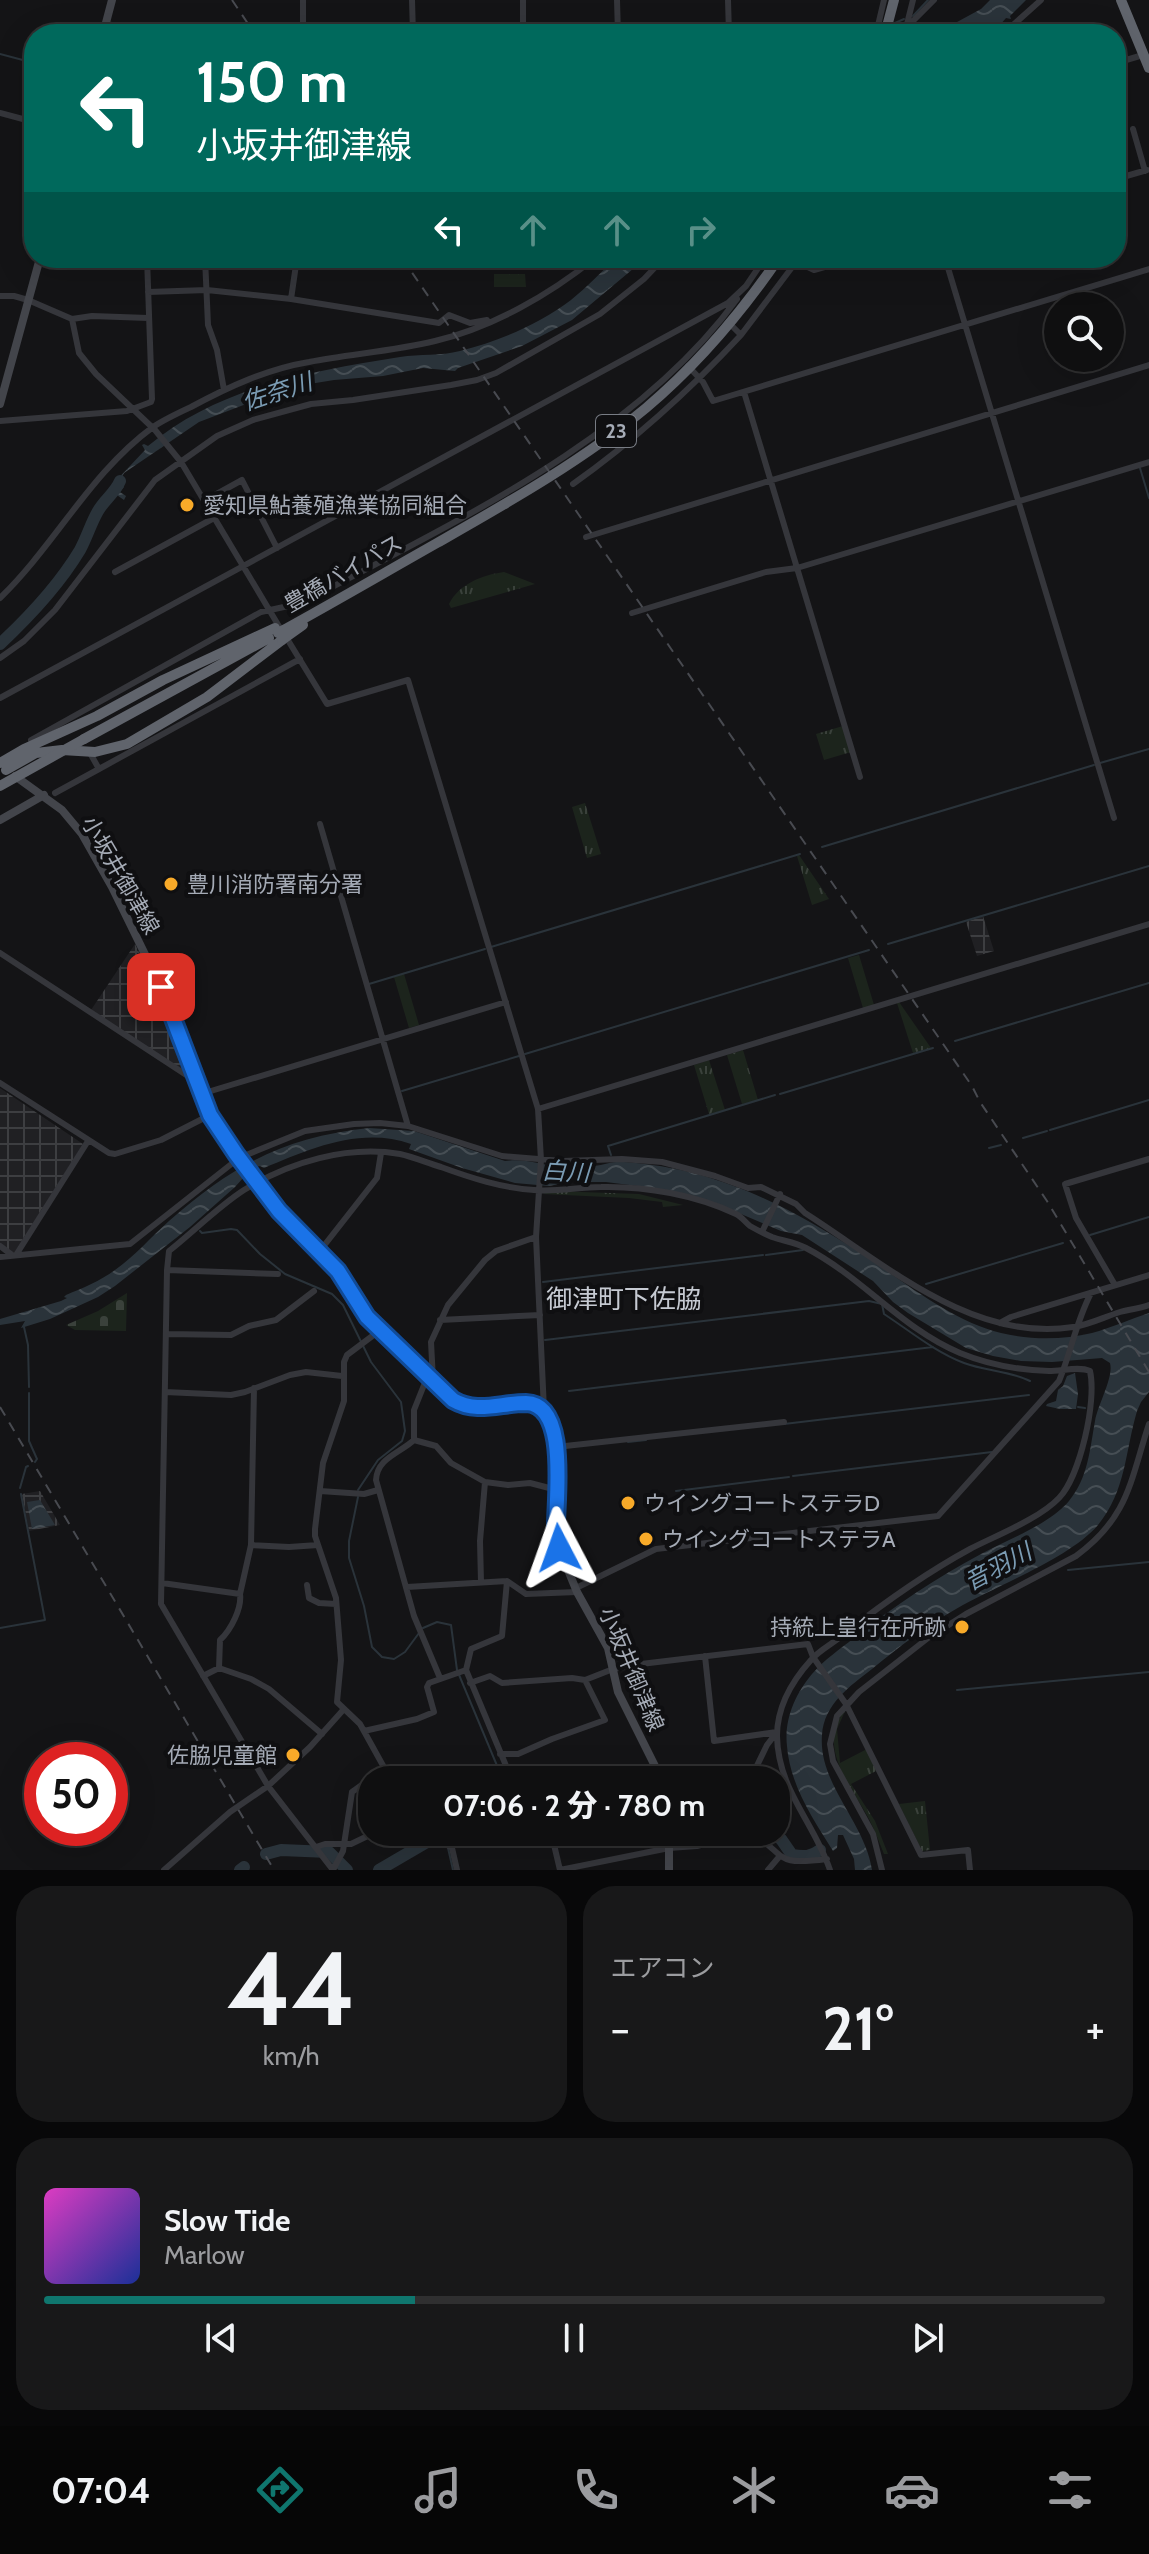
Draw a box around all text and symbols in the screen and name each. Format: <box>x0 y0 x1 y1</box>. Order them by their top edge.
text: 150 m <box>196 48 348 116</box>
icon: left <box>64 56 168 160</box>
text: 小坂井御津線 <box>196 123 412 167</box>
icon: left <box>427 208 471 252</box>
icon: ahead <box>511 208 555 252</box>
icon: ahead <box>595 208 639 252</box>
icon: right <box>679 208 723 252</box>
map controls <box>1044 292 1124 372</box>
button: search <box>1044 292 1124 372</box>
water label: 佐奈川 <box>238 366 318 416</box>
road number: 23 <box>596 415 636 447</box>
place label: 愛知県鮎養殖漁業協同組合 <box>203 492 467 519</box>
marker: 愛知県鮎養殖漁業協同組合 <box>178 496 196 514</box>
street label: 豊橋バイパス <box>280 529 407 618</box>
street label: 小坂井御津線 <box>76 811 165 939</box>
place label: 豊川消防署南分署 <box>187 871 363 898</box>
marker: 豊川消防署南分署 <box>162 875 180 893</box>
pin <box>127 953 195 1021</box>
icon: arrive <box>139 965 183 1009</box>
water label: 白川 <box>541 1156 594 1187</box>
district label: 御津町下佐脇 <box>546 1283 702 1315</box>
place label: ウイングコートステラD <box>644 1490 880 1517</box>
marker: ウイングコートステラD <box>619 1494 637 1512</box>
position arrow <box>517 1506 601 1590</box>
place label: ウイングコートステラA <box>662 1526 896 1553</box>
marker: ウイングコートステラA <box>637 1530 655 1548</box>
water label: 音羽川 <box>959 1535 1039 1596</box>
street label: 小坂井御津線 <box>593 1603 670 1735</box>
place label: 持統上皇行在所跡 <box>770 1614 946 1641</box>
marker: 持統上皇行在所跡 <box>953 1618 971 1636</box>
speed limit sign: 50 <box>24 1742 128 1846</box>
place label: 佐脇児童館 <box>167 1742 277 1769</box>
marker: 佐脇児童館 <box>284 1746 302 1764</box>
text: 07:06 · 2 分 · 780 m <box>443 1787 705 1824</box>
text: 44 <box>227 1925 356 2051</box>
text: エアコン <box>611 1952 715 1984</box>
text: 21° <box>822 1992 893 2065</box>
text: − <box>611 2002 630 2055</box>
text: + <box>1086 2002 1105 2055</box>
text: km/h <box>263 2040 320 2072</box>
text: Slow Tide <box>164 2202 291 2239</box>
text: Marlow <box>164 2239 245 2271</box>
icon: previous <box>199 2316 243 2360</box>
icon: pause <box>552 2316 596 2360</box>
icon: next <box>906 2316 950 2360</box>
icon: directions <box>252 2462 308 2518</box>
icon: music <box>410 2462 466 2518</box>
icon: phone <box>568 2462 624 2518</box>
icon: climate <box>726 2462 782 2518</box>
icon: car <box>884 2462 940 2518</box>
icon: filters <box>1042 2462 1098 2518</box>
text: 07:04 <box>51 2468 151 2512</box>

